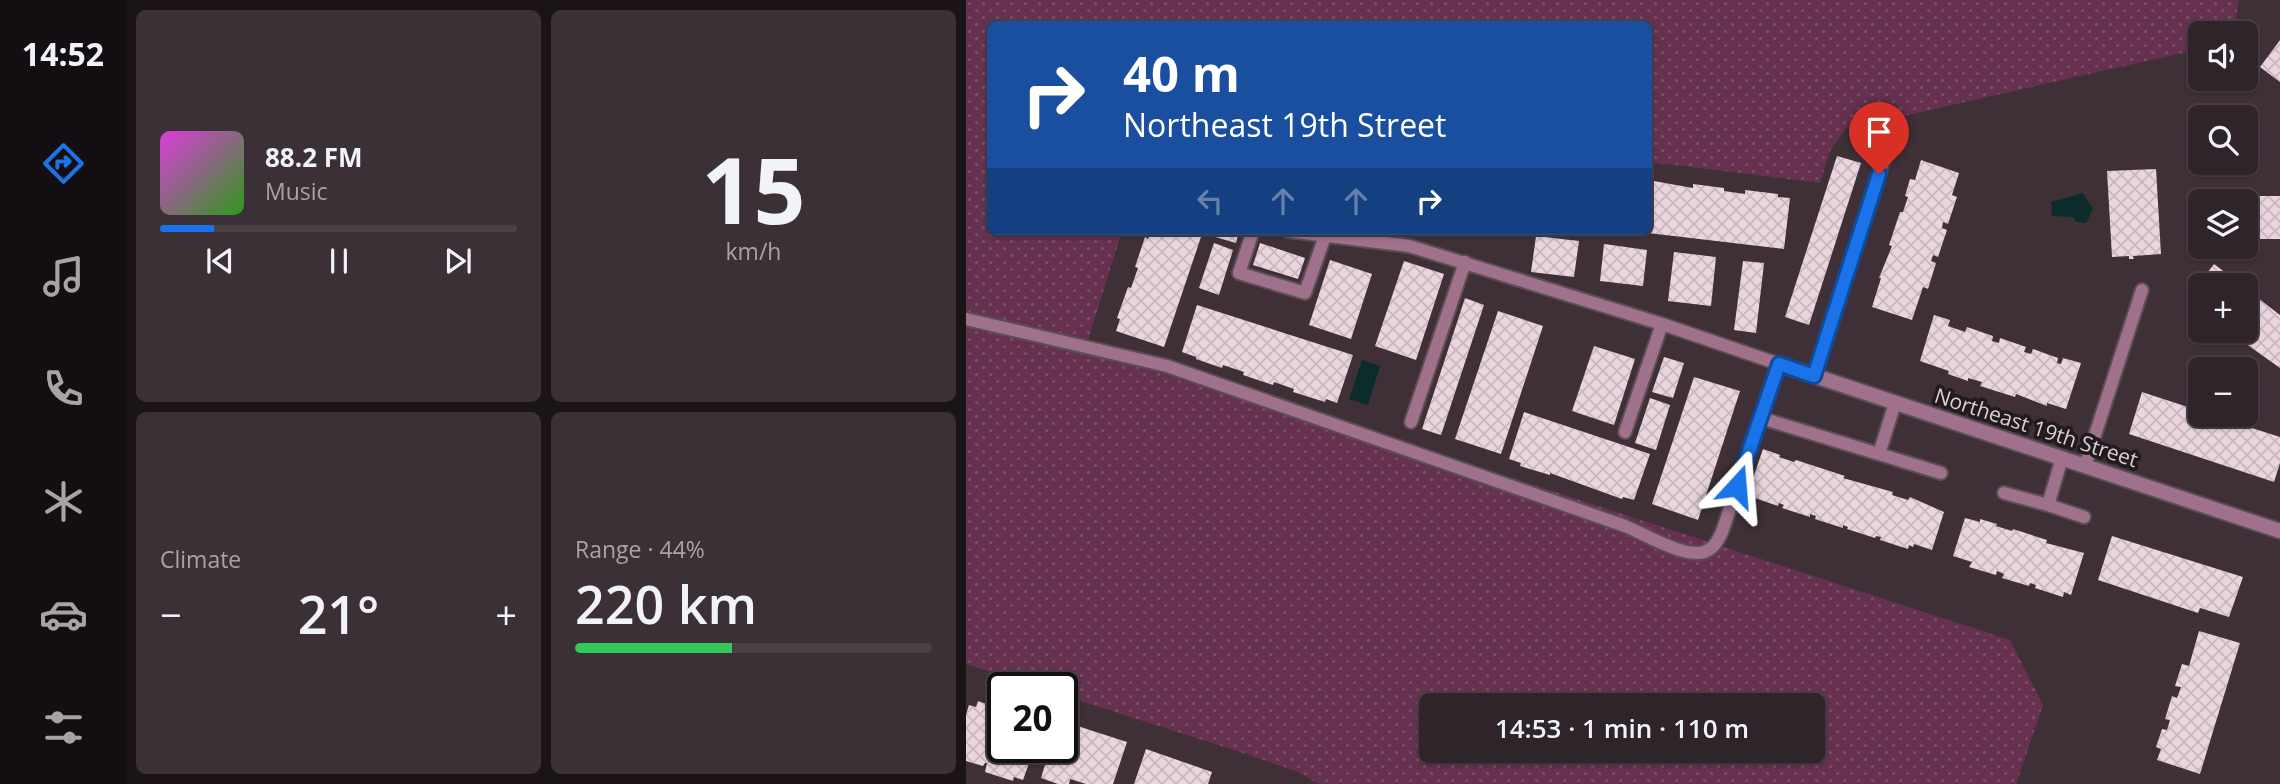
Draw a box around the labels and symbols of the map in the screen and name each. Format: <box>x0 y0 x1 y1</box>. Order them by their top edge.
pin <box>1849 102 1909 174</box>
street label: Northeast 19th Street <box>1931 381 2142 473</box>
position arrow <box>1700 449 1774 523</box>
speed limit sign: 20 <box>987 672 1078 763</box>

